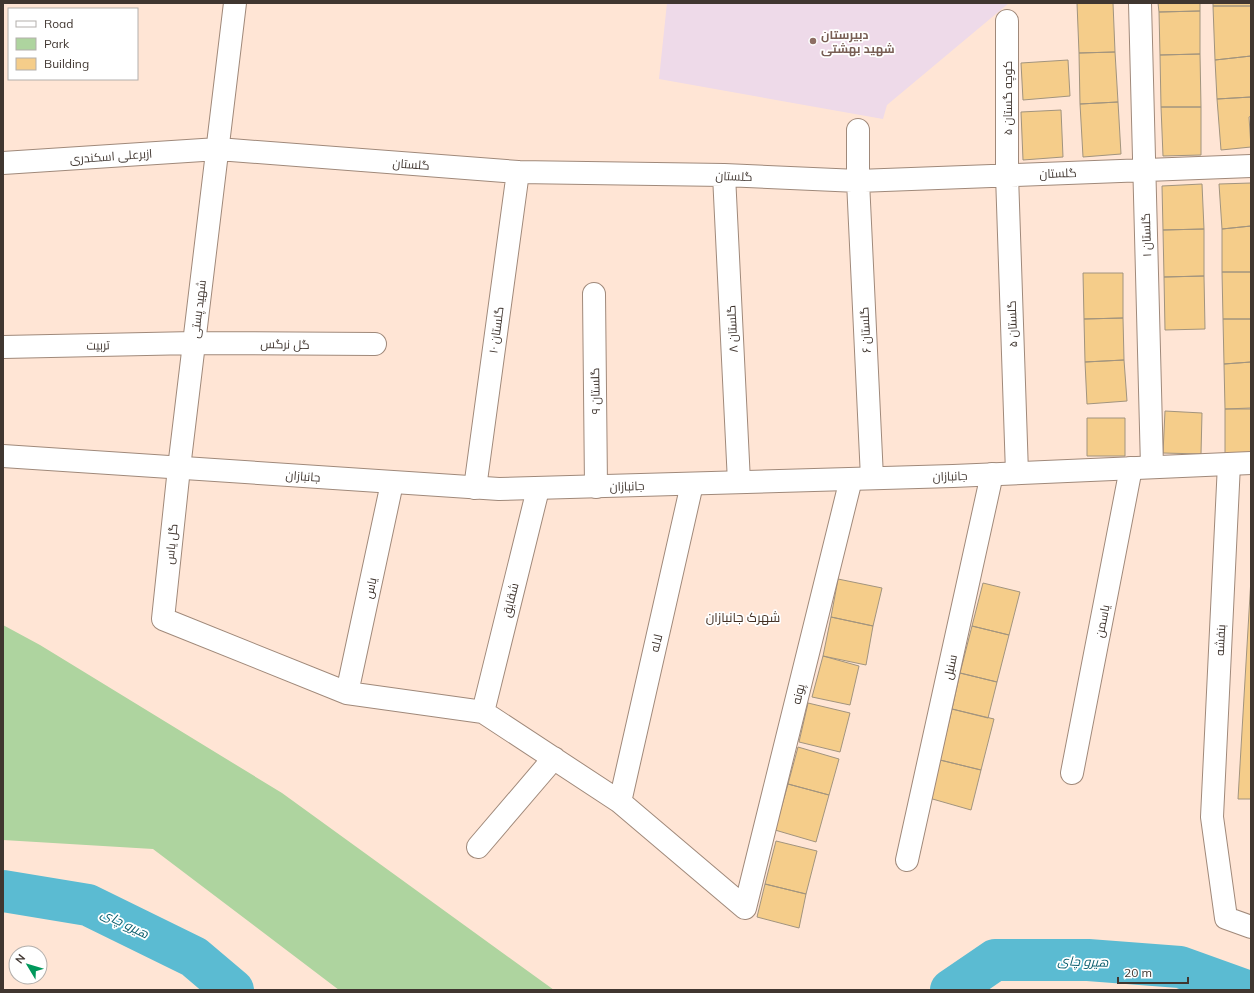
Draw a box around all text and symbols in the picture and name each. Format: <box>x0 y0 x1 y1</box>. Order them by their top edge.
legend <box>8 8 138 80</box>
text: Road <box>44 16 73 31</box>
place label: دبیرستان شهید بهشتی <box>821 27 895 57</box>
text: Park <box>44 36 70 51</box>
marker: دبیرستان شهید بهشتی <box>808 36 818 46</box>
text: Building <box>44 56 89 71</box>
street label: کوچه گستان ۵ <box>1000 61 1017 135</box>
street label: ازبرعلی اسکندری <box>69 146 153 166</box>
street label: گلستان <box>392 155 430 173</box>
street label: گلستان <box>1039 165 1077 181</box>
street label: گلستان <box>715 168 753 184</box>
street label: گلستان ۱ <box>1138 213 1154 257</box>
street label: شهید پستی <box>187 279 211 339</box>
street label: گلستان ۵ <box>1004 300 1020 348</box>
street label: گلستان ۸ <box>723 305 741 353</box>
street label: گلستان ۱۰ <box>485 306 507 354</box>
street label: گلستان ۶ <box>856 307 874 353</box>
street label: گل نرگس <box>260 336 310 352</box>
street label: تربیت <box>86 337 111 353</box>
street label: گلستان ۹ <box>587 368 603 414</box>
street label: جانبازان <box>285 467 321 485</box>
street label: جانبازان <box>932 468 968 484</box>
street label: جانبازان <box>609 478 645 494</box>
street label: گل یاس <box>161 523 181 565</box>
street label: یاس <box>360 575 380 600</box>
street label: شقایق <box>498 581 522 619</box>
street label: یاسمن <box>1091 603 1113 639</box>
district label: شهرک جانبازان <box>706 609 780 625</box>
street label: بنفشه <box>1212 624 1228 656</box>
street label: لاله <box>647 633 665 653</box>
street label: سنبل <box>940 653 960 681</box>
street label: پونه <box>788 682 810 706</box>
water label: هیرو چای <box>98 905 152 943</box>
north arrow <box>8 945 48 985</box>
text: N <box>12 951 28 966</box>
water label: هیرو چای <box>1057 952 1110 971</box>
scale bar <box>1118 959 1188 985</box>
text: 20 m <box>1124 965 1152 980</box>

